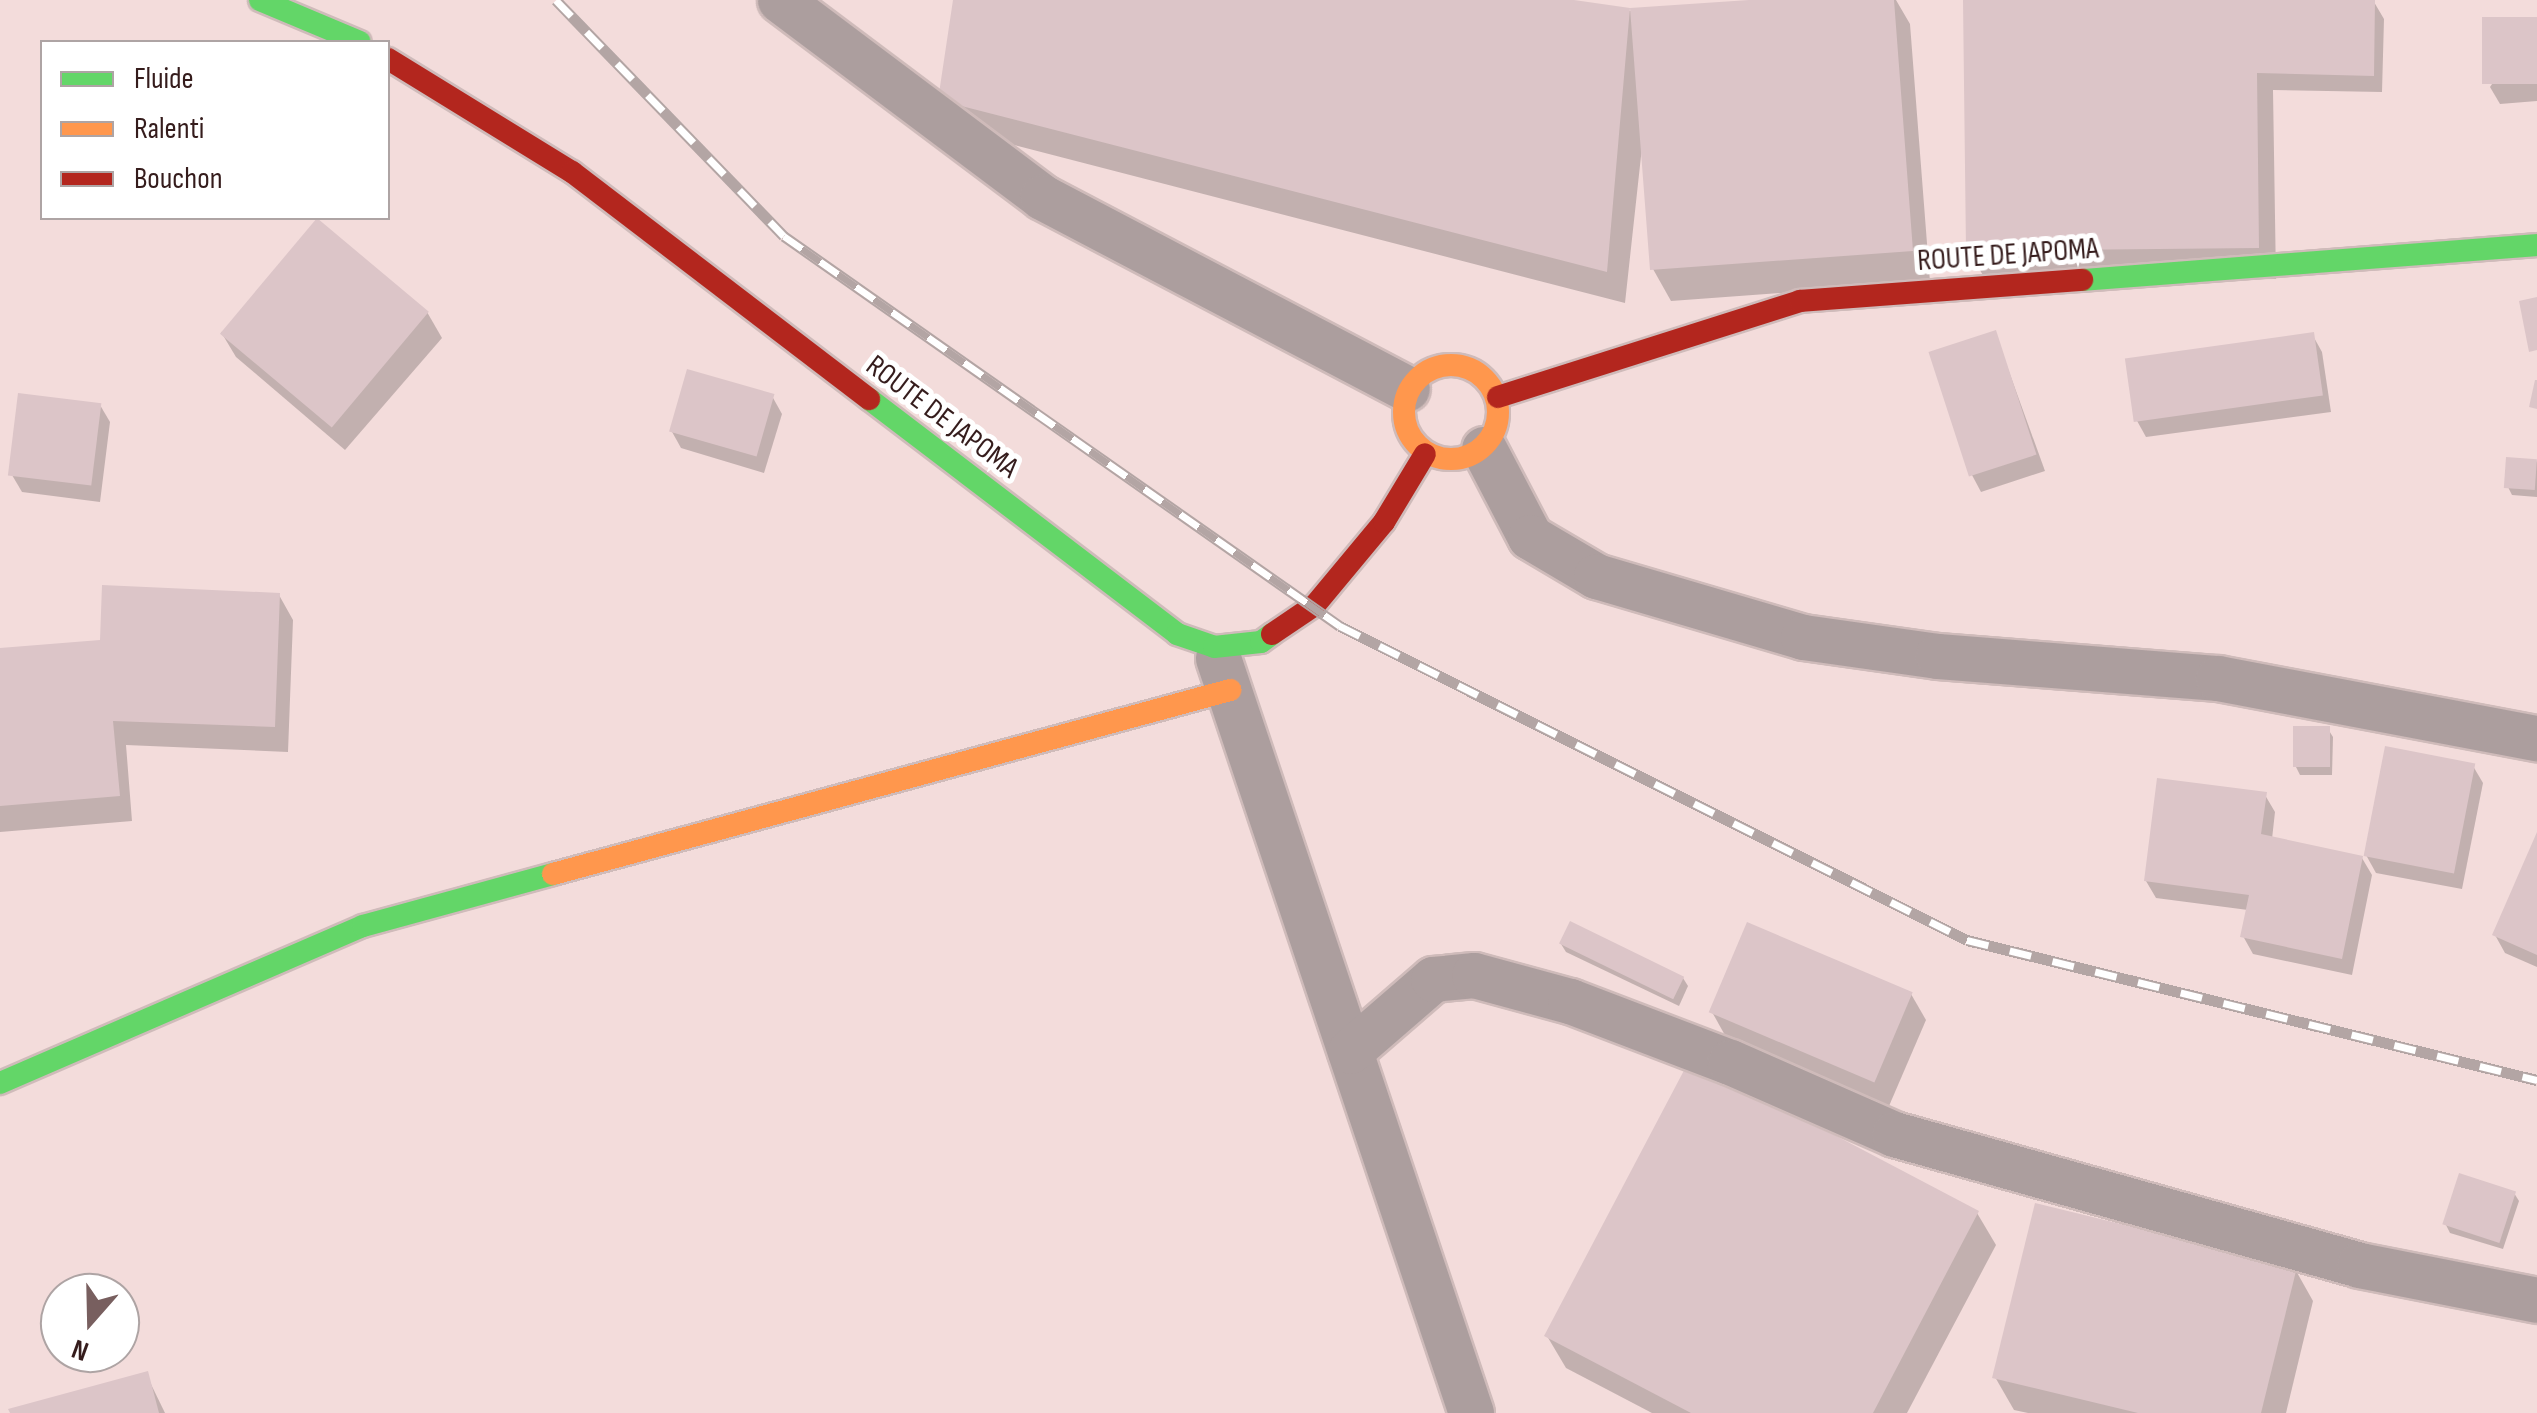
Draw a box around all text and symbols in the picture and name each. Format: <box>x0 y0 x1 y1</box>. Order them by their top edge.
legend <box>40 40 390 220</box>
text: Fluide <box>134 61 194 97</box>
text: Ralenti <box>134 111 204 147</box>
text: Bouchon <box>134 161 222 197</box>
street label: ROUTE DE JAPOMA <box>1916 231 2100 279</box>
street label: ROUTE DE JAPOMA <box>859 348 1025 486</box>
north arrow <box>40 1273 140 1373</box>
text: N <box>68 1332 93 1368</box>

